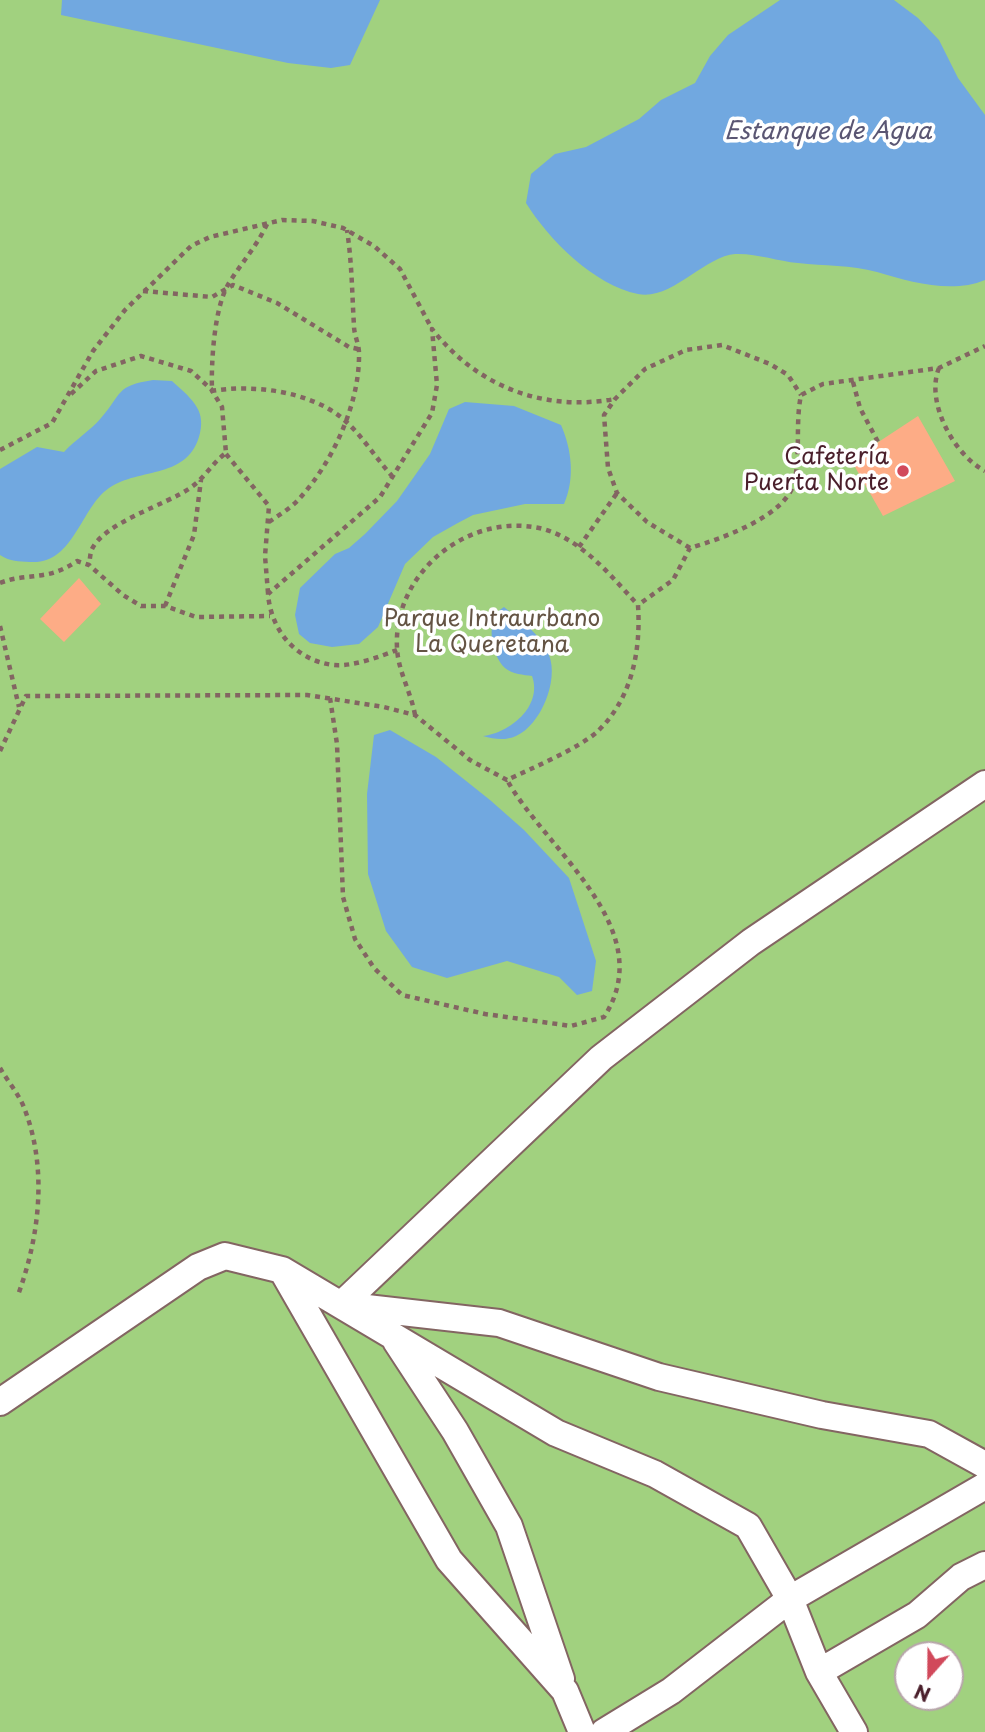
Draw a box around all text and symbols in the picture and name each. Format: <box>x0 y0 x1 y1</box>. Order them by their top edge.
water label: Estanque de Agua <box>724 118 932 146</box>
place label: Cafetería Puerta Norte <box>744 444 889 498</box>
marker: Cafetería Puerta Norte <box>895 463 911 479</box>
park label: Parque Intraurbano La Queretana <box>384 606 600 660</box>
north arrow <box>894 1641 964 1711</box>
text: N <box>910 1678 934 1710</box>

